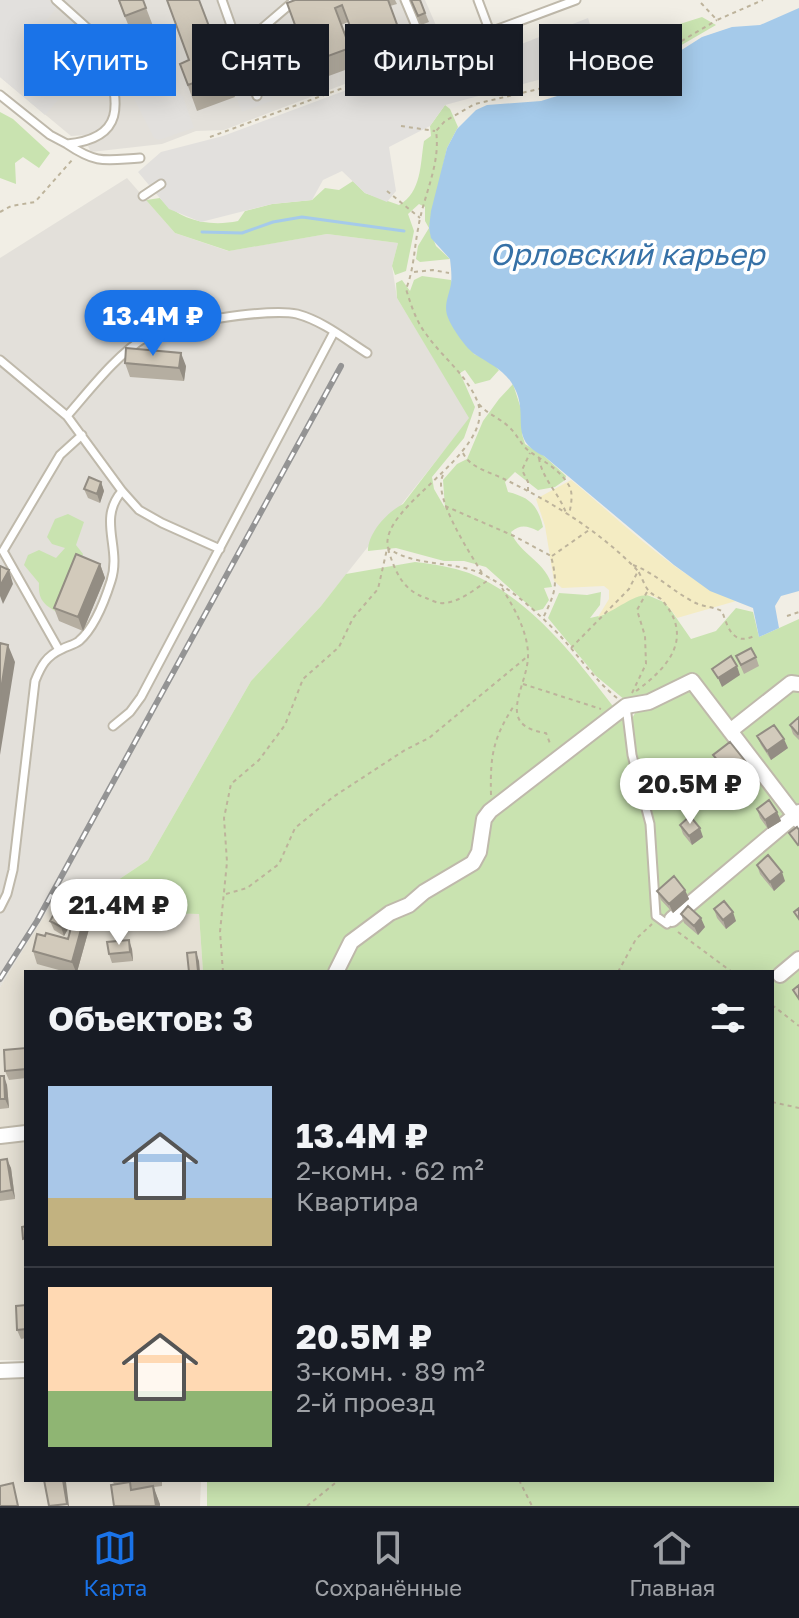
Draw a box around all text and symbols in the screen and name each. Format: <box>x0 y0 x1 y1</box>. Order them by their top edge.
chip: Купить <box>24 24 176 96</box>
chip: Снять <box>192 24 329 96</box>
chip: Фильтры <box>345 24 523 96</box>
chip: Новое <box>539 24 682 96</box>
water label: Орловский карьер <box>490 236 767 272</box>
pin: 13.4M ₽ <box>79 290 227 358</box>
text: 13.4M ₽ <box>102 300 204 331</box>
pin: 20.5M ₽ <box>616 758 764 826</box>
text: 20.5M ₽ <box>638 768 742 799</box>
pin: 21.4M ₽ <box>45 879 193 947</box>
text: 21.4M ₽ <box>68 889 170 920</box>
icon: filters <box>706 996 750 1040</box>
text: Объектов: 3 <box>48 998 253 1038</box>
text: 13.4M ₽ <box>296 1115 428 1155</box>
icon: home <box>112 1118 208 1214</box>
text: 2-комн. · 62 m² <box>296 1155 484 1186</box>
text: Квартира <box>296 1186 419 1217</box>
text: 20.5M ₽ <box>296 1316 432 1356</box>
icon: home <box>112 1319 208 1415</box>
text: 3-комн. · 89 m² <box>296 1356 485 1387</box>
text: 2-й проезд <box>296 1387 435 1418</box>
tab: Карта <box>84 1526 147 1601</box>
tab: Сохранённые <box>315 1526 462 1601</box>
tab: Главная <box>629 1526 715 1601</box>

